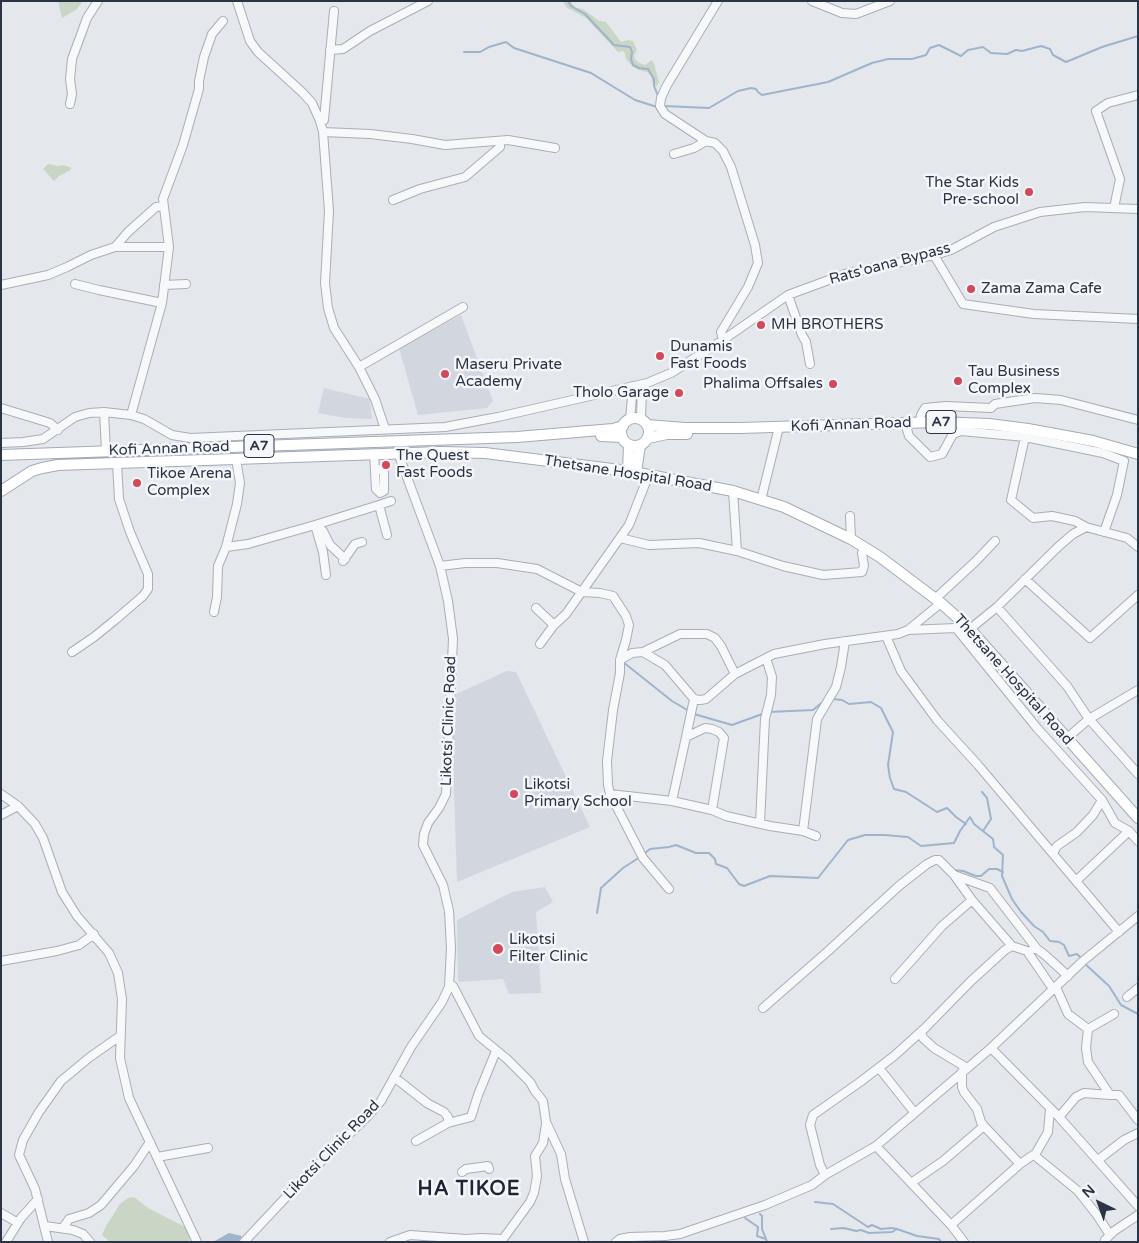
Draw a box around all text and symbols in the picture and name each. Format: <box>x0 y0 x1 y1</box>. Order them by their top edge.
place label: The Star Kids Pre-school <box>925 174 1019 209</box>
marker: The Star Kids Pre-school <box>1023 186 1035 198</box>
street label: Rats'oana Bypass <box>827 239 953 289</box>
place label: Zama Zama Cafe <box>981 280 1102 298</box>
marker: Zama Zama Cafe <box>965 283 977 295</box>
place label: MH BROTHERS <box>771 316 883 334</box>
marker: MH BROTHERS <box>755 319 767 331</box>
place label: Dunamis Fast Foods <box>670 338 747 373</box>
marker: Dunamis Fast Foods <box>654 350 666 362</box>
place label: Maseru Private Academy <box>455 356 562 391</box>
place label: Tau Business Complex <box>968 363 1060 398</box>
marker: Maseru Private Academy <box>439 368 451 380</box>
place label: Phalima Offsales <box>703 375 823 393</box>
marker: Tau Business Complex <box>952 375 964 387</box>
marker: Phalima Offsales <box>827 378 839 390</box>
place label: Tholo Garage <box>573 384 669 402</box>
marker: Tholo Garage <box>673 387 685 399</box>
road number: A7 <box>926 411 956 434</box>
street label: Kofi Annan Road <box>790 414 912 436</box>
road number: A7 <box>244 434 274 458</box>
street label: Kofi Annan Road <box>108 438 230 460</box>
place label: The Quest Fast Foods <box>396 447 473 482</box>
street label: Thetsane Hospital Road <box>543 452 713 496</box>
marker: The Quest Fast Foods <box>380 459 392 471</box>
place label: Tikoe Arena Complex <box>147 465 232 500</box>
marker: Tikoe Arena Complex <box>131 477 143 489</box>
street label: Thetsane Hospital Road <box>950 611 1076 749</box>
street label: Likotsi Clinic Road <box>438 656 460 786</box>
place label: Likotsi Primary School <box>524 776 632 811</box>
marker: Likotsi Primary School <box>508 788 520 800</box>
place label: Likotsi Filter Clinic <box>509 931 588 966</box>
marker: Likotsi Filter Clinic <box>491 942 505 956</box>
street label: Likotsi Clinic Road <box>280 1097 384 1203</box>
district label: HA TIKOE <box>417 1178 521 1202</box>
north arrow <box>1074 1178 1124 1228</box>
text: N <box>1079 1181 1098 1202</box>

